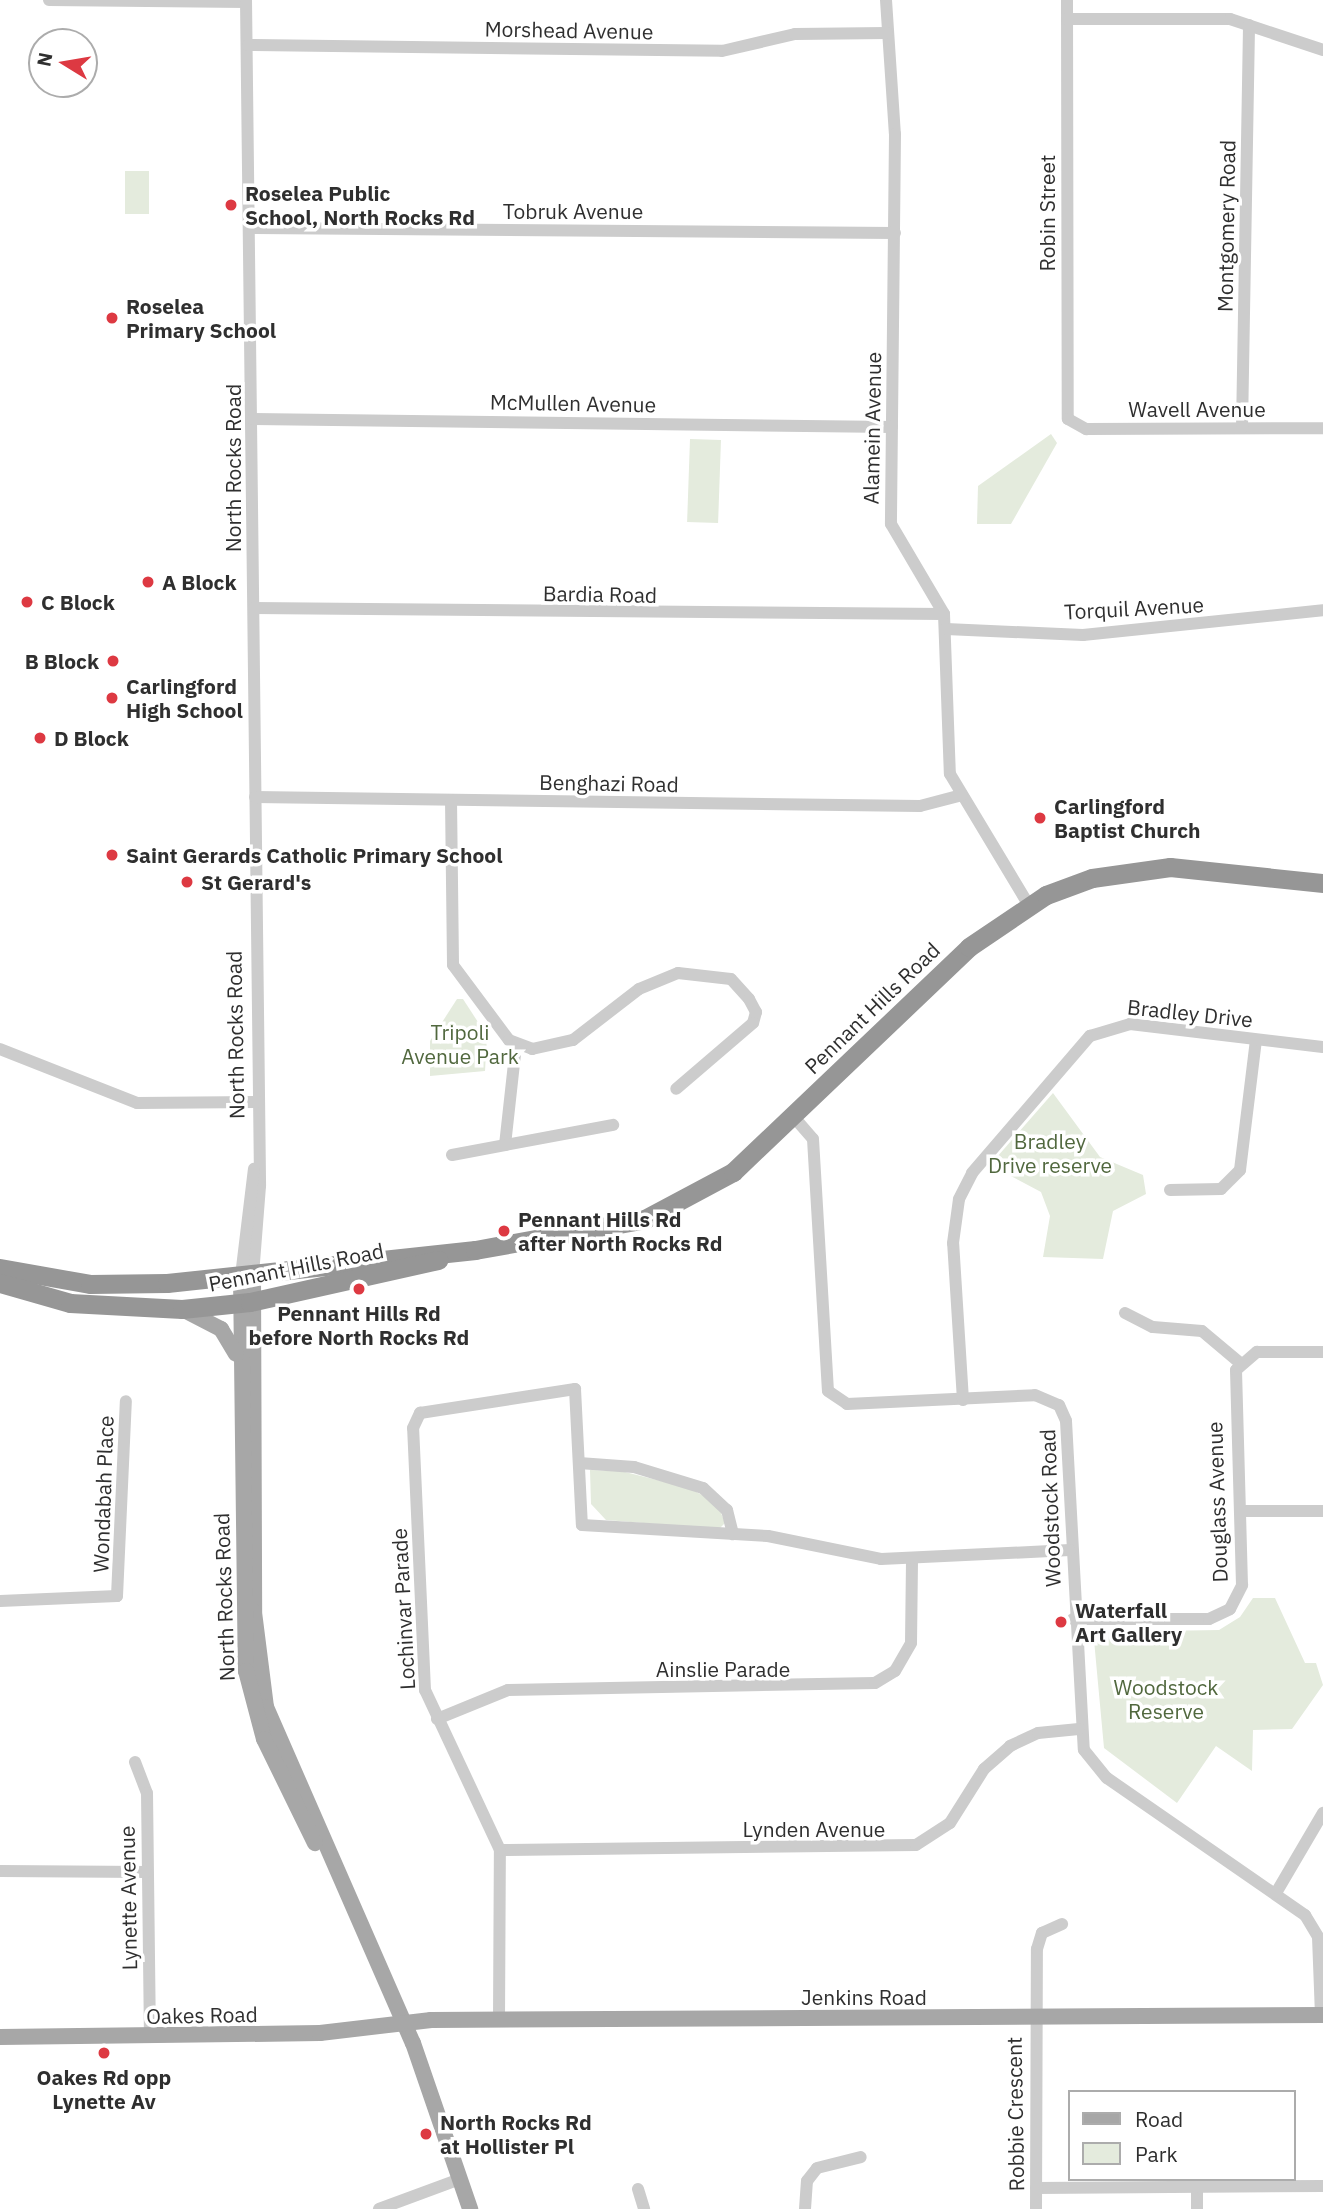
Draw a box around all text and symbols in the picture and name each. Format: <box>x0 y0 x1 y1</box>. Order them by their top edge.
street label: Morshead Avenue <box>484 16 654 44</box>
north arrow <box>28 28 98 98</box>
text: N <box>31 50 57 68</box>
street label: Montgomery Road <box>1212 140 1240 312</box>
street label: Robin Street <box>1034 155 1060 271</box>
place label: Roselea Public School, North Rocks Rd <box>245 180 475 230</box>
marker: Roselea Public School, North Rocks Rd <box>223 197 239 213</box>
street label: Tobruk Avenue <box>503 198 643 224</box>
place label: Roselea Primary School <box>126 293 276 343</box>
marker: Roselea Primary School <box>104 310 120 326</box>
street label: Alamein Avenue <box>858 352 886 504</box>
street label: North Rocks Road <box>220 384 246 552</box>
street label: McMullen Avenue <box>490 389 656 417</box>
street label: Wavell Avenue <box>1128 396 1266 422</box>
place label: A Block <box>162 569 237 595</box>
marker: A Block <box>140 574 156 590</box>
street label: Bardia Road <box>543 580 657 608</box>
place label: C Block <box>41 589 115 615</box>
street label: Torquil Avenue <box>1063 592 1205 624</box>
marker: C Block <box>19 594 35 610</box>
place label: B Block <box>25 648 99 674</box>
marker: B Block <box>105 653 121 669</box>
place label: Carlingford High School <box>126 673 243 723</box>
marker: Carlingford High School <box>104 690 120 706</box>
place label: D Block <box>54 725 129 751</box>
marker: D Block <box>32 730 48 746</box>
street label: Benghazi Road <box>539 769 679 797</box>
place label: Carlingford Baptist Church <box>1054 793 1201 843</box>
marker: Carlingford Baptist Church <box>1032 810 1048 826</box>
place label: Saint Gerards Catholic Primary School <box>126 842 503 868</box>
marker: Saint Gerards Catholic Primary School <box>104 847 120 863</box>
place label: St Gerard's <box>201 869 311 895</box>
marker: St Gerard's <box>179 874 195 890</box>
street label: Pennant Hills Road <box>799 937 945 1079</box>
street label: North Rocks Road <box>221 951 249 1119</box>
street label: Bradley Drive <box>1126 994 1254 1032</box>
park label: Tripoli Avenue Park <box>401 1019 519 1069</box>
park label: Bradley Drive reserve <box>988 1128 1112 1178</box>
place label: Pennant Hills Rd after North Rocks Rd <box>518 1206 722 1256</box>
marker: Pennant Hills Rd after North Rocks Rd <box>496 1223 512 1239</box>
street label: Pennant Hills Road <box>206 1238 386 1296</box>
marker: Pennant Hills Rd before North Rocks Rd <box>351 1281 367 1297</box>
place label: Pennant Hills Rd before North Rocks Rd <box>249 1300 469 1350</box>
street label: Wondabah Place <box>88 1415 118 1573</box>
street label: Douglass Avenue <box>1202 1421 1232 1583</box>
street label: Woodstock Road <box>1035 1429 1065 1587</box>
street label: North Rocks Road <box>208 1512 240 1682</box>
street label: Lochinvar Parade <box>386 1528 420 1690</box>
place label: Waterfall Art Gallery <box>1075 1597 1182 1647</box>
marker: Waterfall Art Gallery <box>1053 1614 1069 1630</box>
street label: Ainslie Parade <box>656 1656 790 1682</box>
park label: Woodstock Reserve <box>1114 1674 1218 1724</box>
street label: Lynden Avenue <box>743 1816 885 1842</box>
street label: Lynette Avenue <box>114 1825 142 1971</box>
street label: Jenkins Road <box>801 1984 927 2010</box>
street label: Oakes Road <box>146 2001 258 2029</box>
street label: Robbie Crescent <box>1001 2036 1029 2192</box>
marker: Oakes Rd opp Lynette Av <box>96 2045 112 2061</box>
place label: Oakes Rd opp Lynette Av <box>37 2064 171 2114</box>
legend <box>1068 2090 1295 2181</box>
text: Road <box>1135 2105 1183 2133</box>
place label: North Rocks Rd at Hollister Pl <box>440 2109 592 2159</box>
marker: North Rocks Rd at Hollister Pl <box>418 2126 434 2142</box>
text: Park <box>1135 2140 1178 2168</box>

